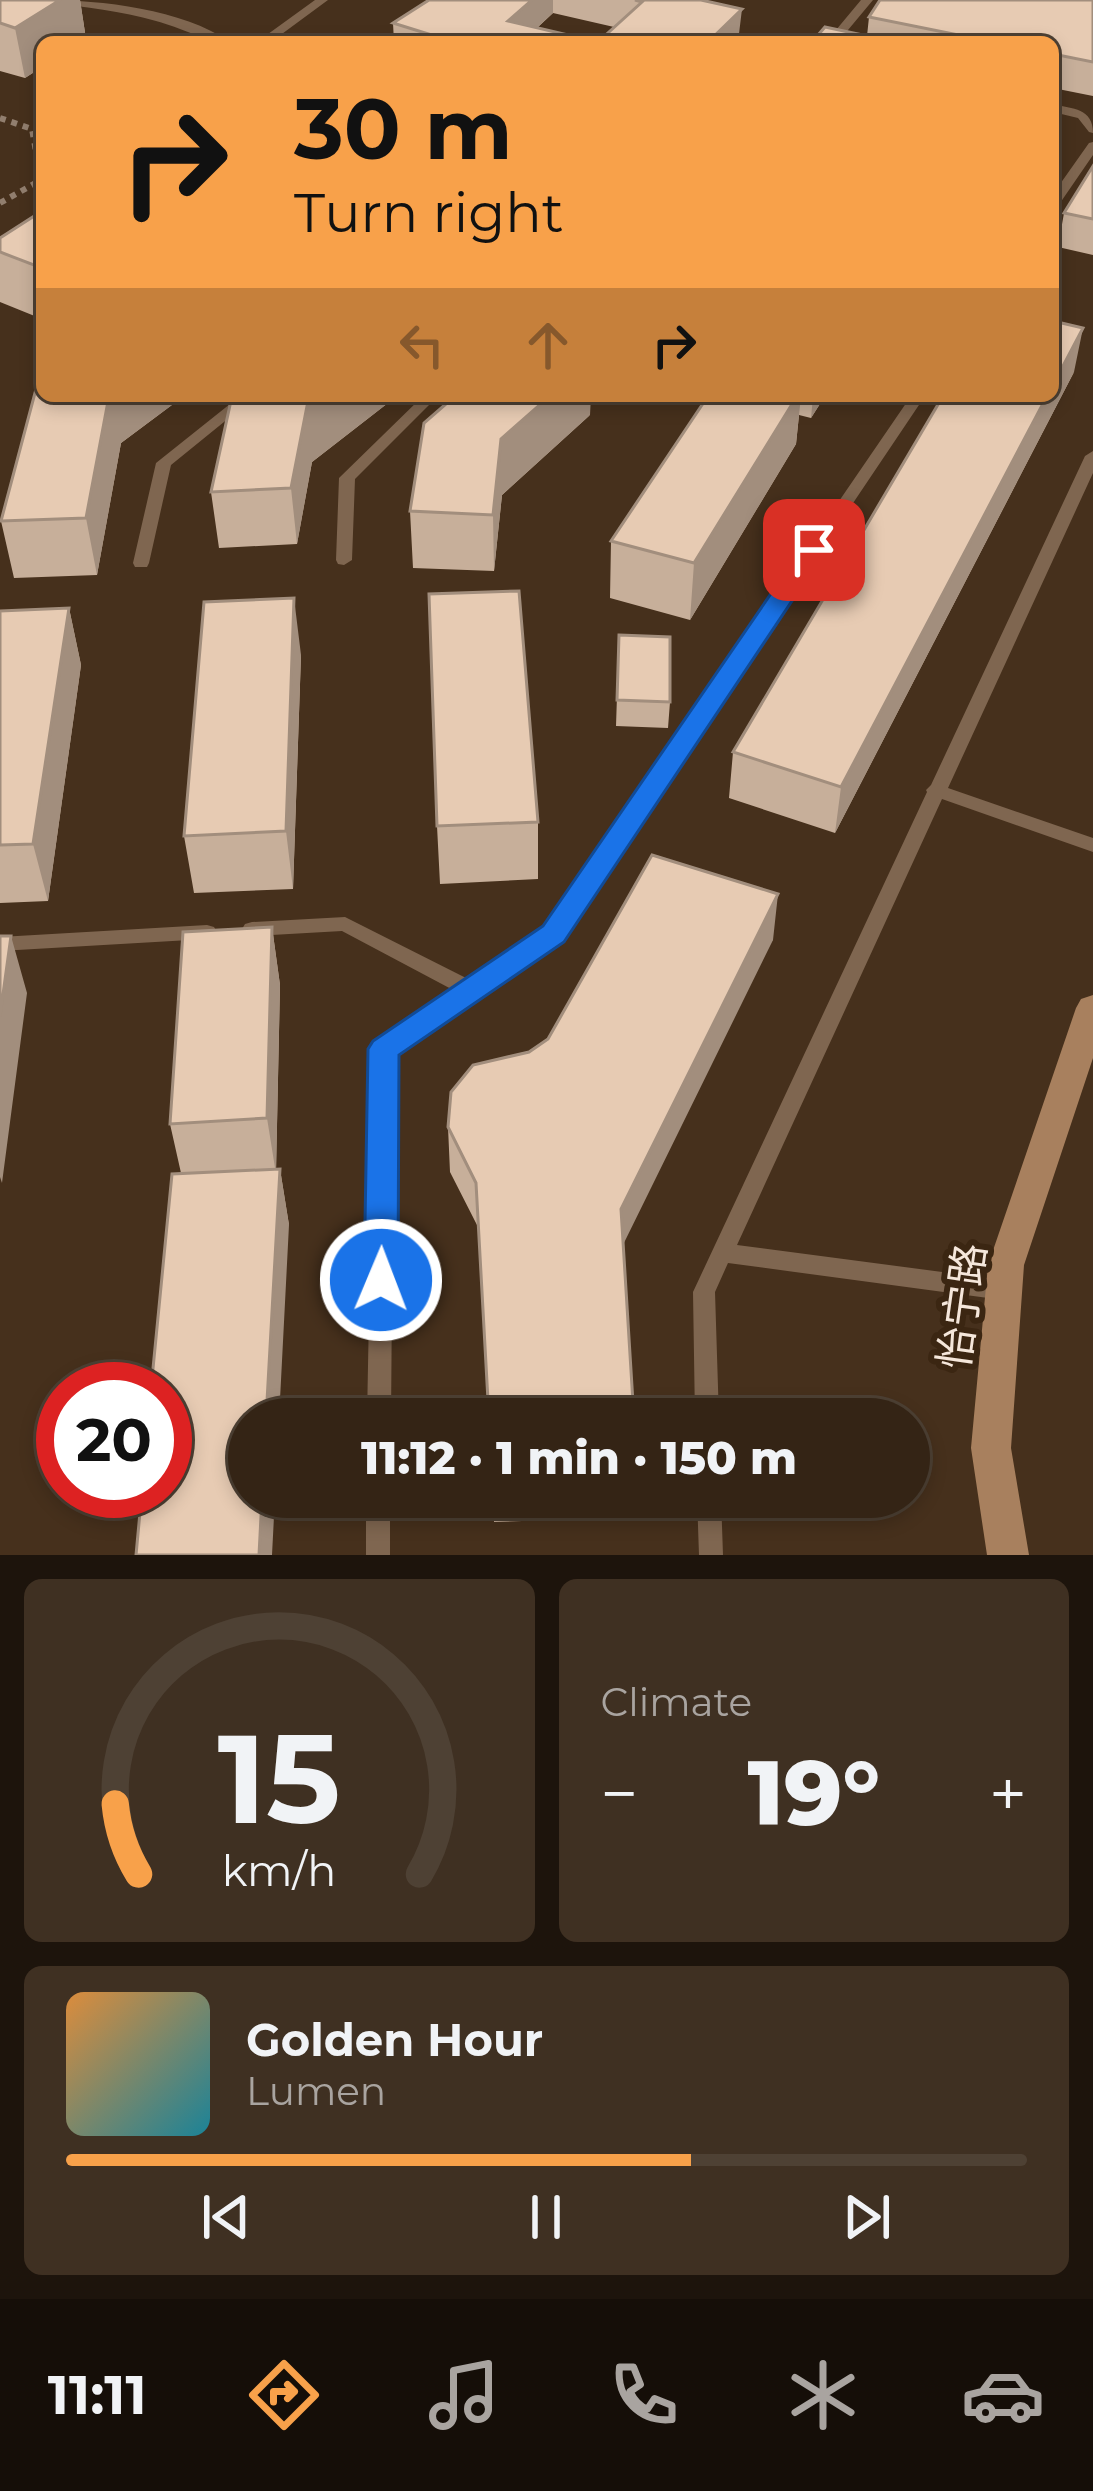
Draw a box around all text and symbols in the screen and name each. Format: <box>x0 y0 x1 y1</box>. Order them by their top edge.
text: 30 m <box>294 78 513 180</box>
icon: right <box>96 84 252 240</box>
text: Turn right <box>294 180 564 246</box>
icon: left <box>389 312 455 378</box>
icon: ahead <box>515 312 581 378</box>
icon: right <box>641 312 707 378</box>
pin <box>763 499 865 601</box>
icon: arrive <box>781 517 847 583</box>
position arrow <box>318 1217 444 1343</box>
street label: 怡宁路 <box>927 1240 997 1372</box>
speed limit sign: 20 <box>36 1362 192 1518</box>
text: 11:12 · 1 min · 150 m <box>361 1430 797 1485</box>
text: Climate <box>601 1678 752 1726</box>
text: 15 <box>218 1702 341 1854</box>
text: 19° <box>748 1738 880 1848</box>
text: − <box>601 1753 638 1834</box>
text: + <box>989 1753 1027 1834</box>
text: km/h <box>222 1843 336 1896</box>
text: Golden Hour <box>246 2012 543 2067</box>
text: Lumen <box>246 2067 386 2115</box>
icon: previous <box>193 2184 259 2250</box>
icon: pause <box>513 2184 579 2250</box>
icon: next <box>834 2184 900 2250</box>
icon: directions <box>242 2353 326 2437</box>
icon: music <box>422 2353 506 2437</box>
icon: phone <box>602 2353 686 2437</box>
icon: climate <box>781 2353 865 2437</box>
icon: car <box>961 2353 1045 2437</box>
text: 11:11 <box>48 2362 147 2428</box>

